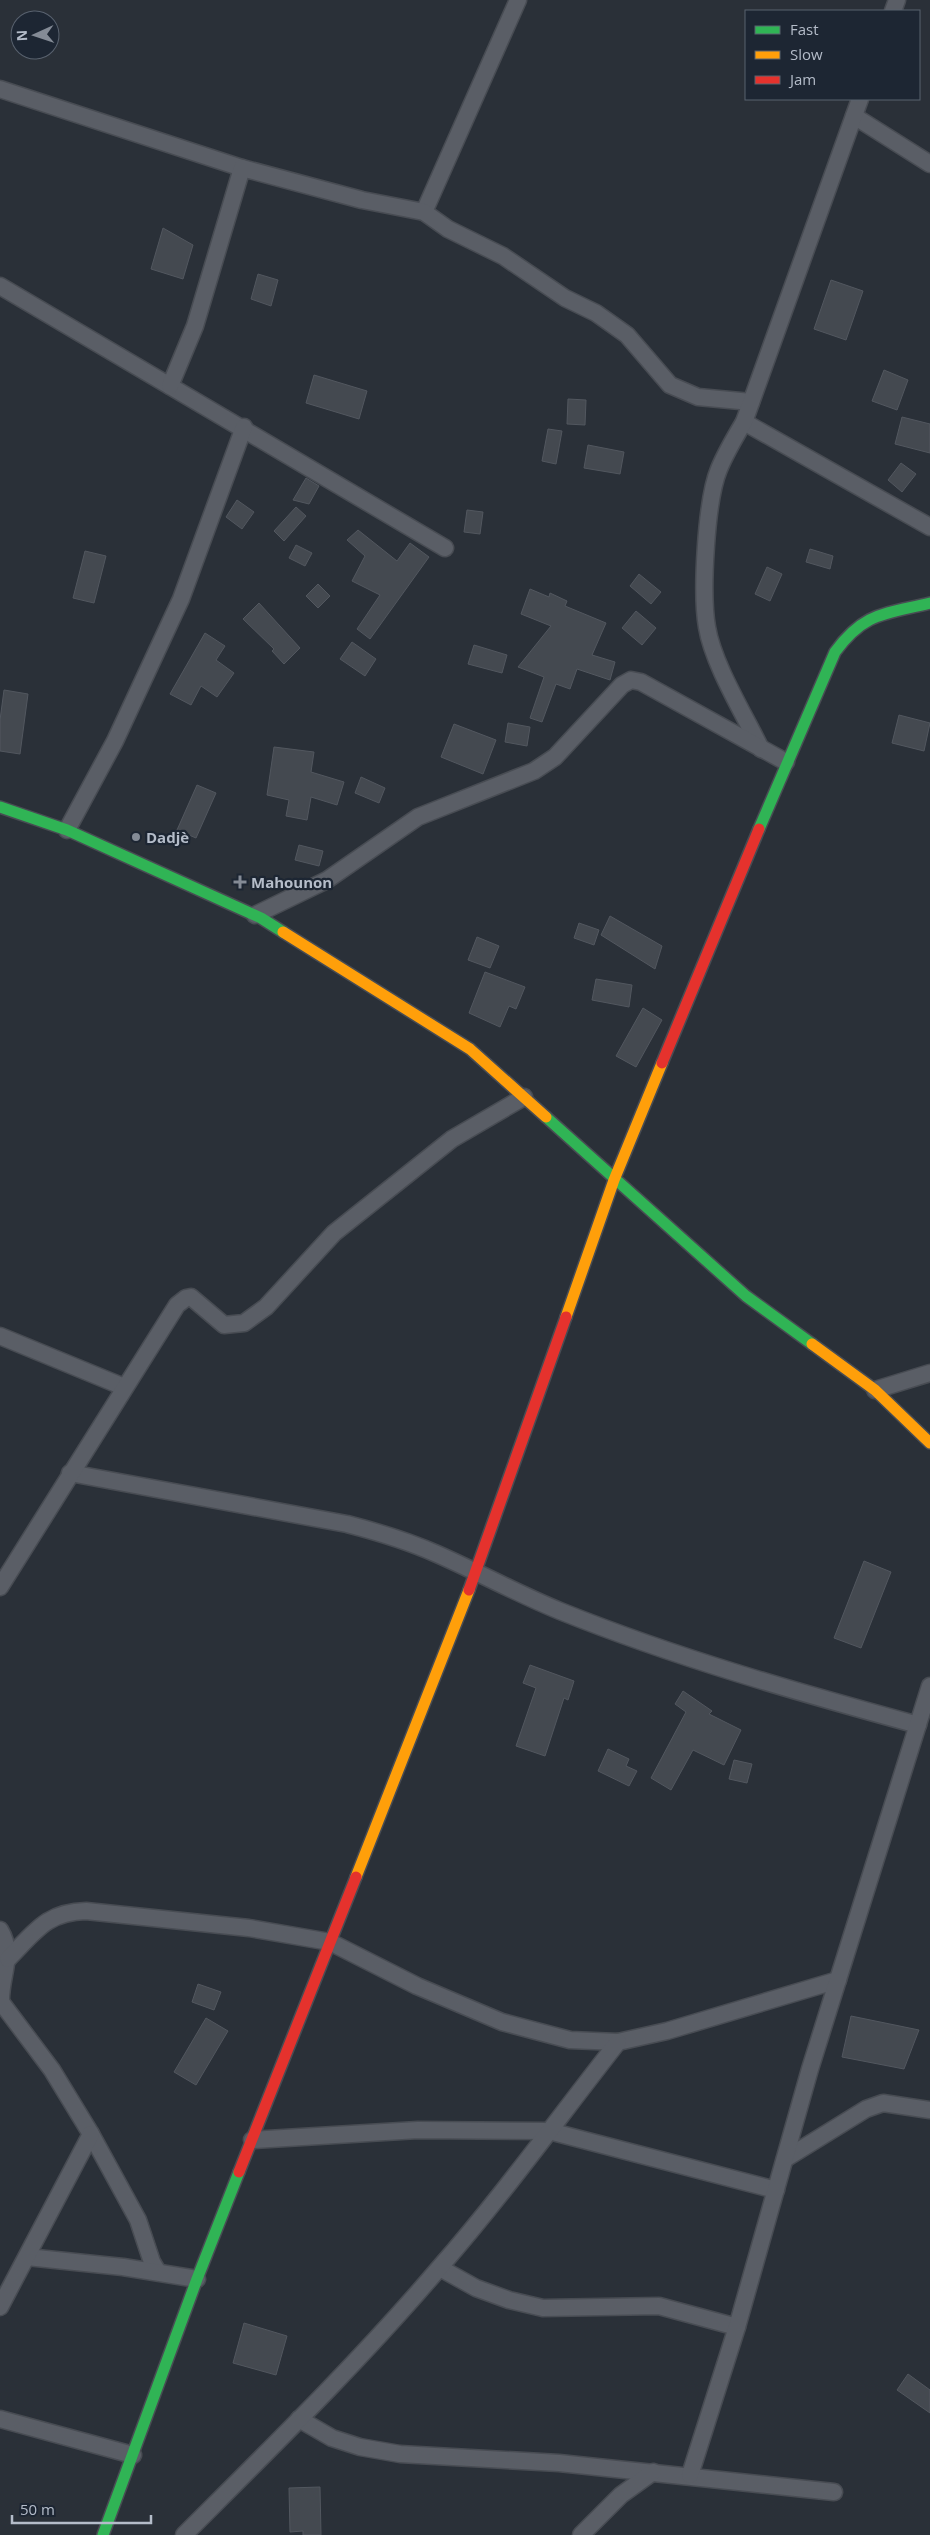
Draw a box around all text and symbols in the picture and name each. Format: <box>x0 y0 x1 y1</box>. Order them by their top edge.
north arrow <box>10 10 60 60</box>
legend <box>745 10 920 100</box>
text: Fast <box>790 19 819 39</box>
text: N <box>12 30 31 42</box>
text: Slow <box>790 44 823 64</box>
text: Jam <box>788 69 816 89</box>
place label: Dadjè <box>146 827 189 847</box>
marker: Dadjè <box>130 831 142 843</box>
place label: Mahounon <box>251 872 332 892</box>
marker: Mahounon <box>233 875 247 889</box>
scale bar <box>12 2492 151 2524</box>
text: 50 m <box>20 2499 55 2519</box>

